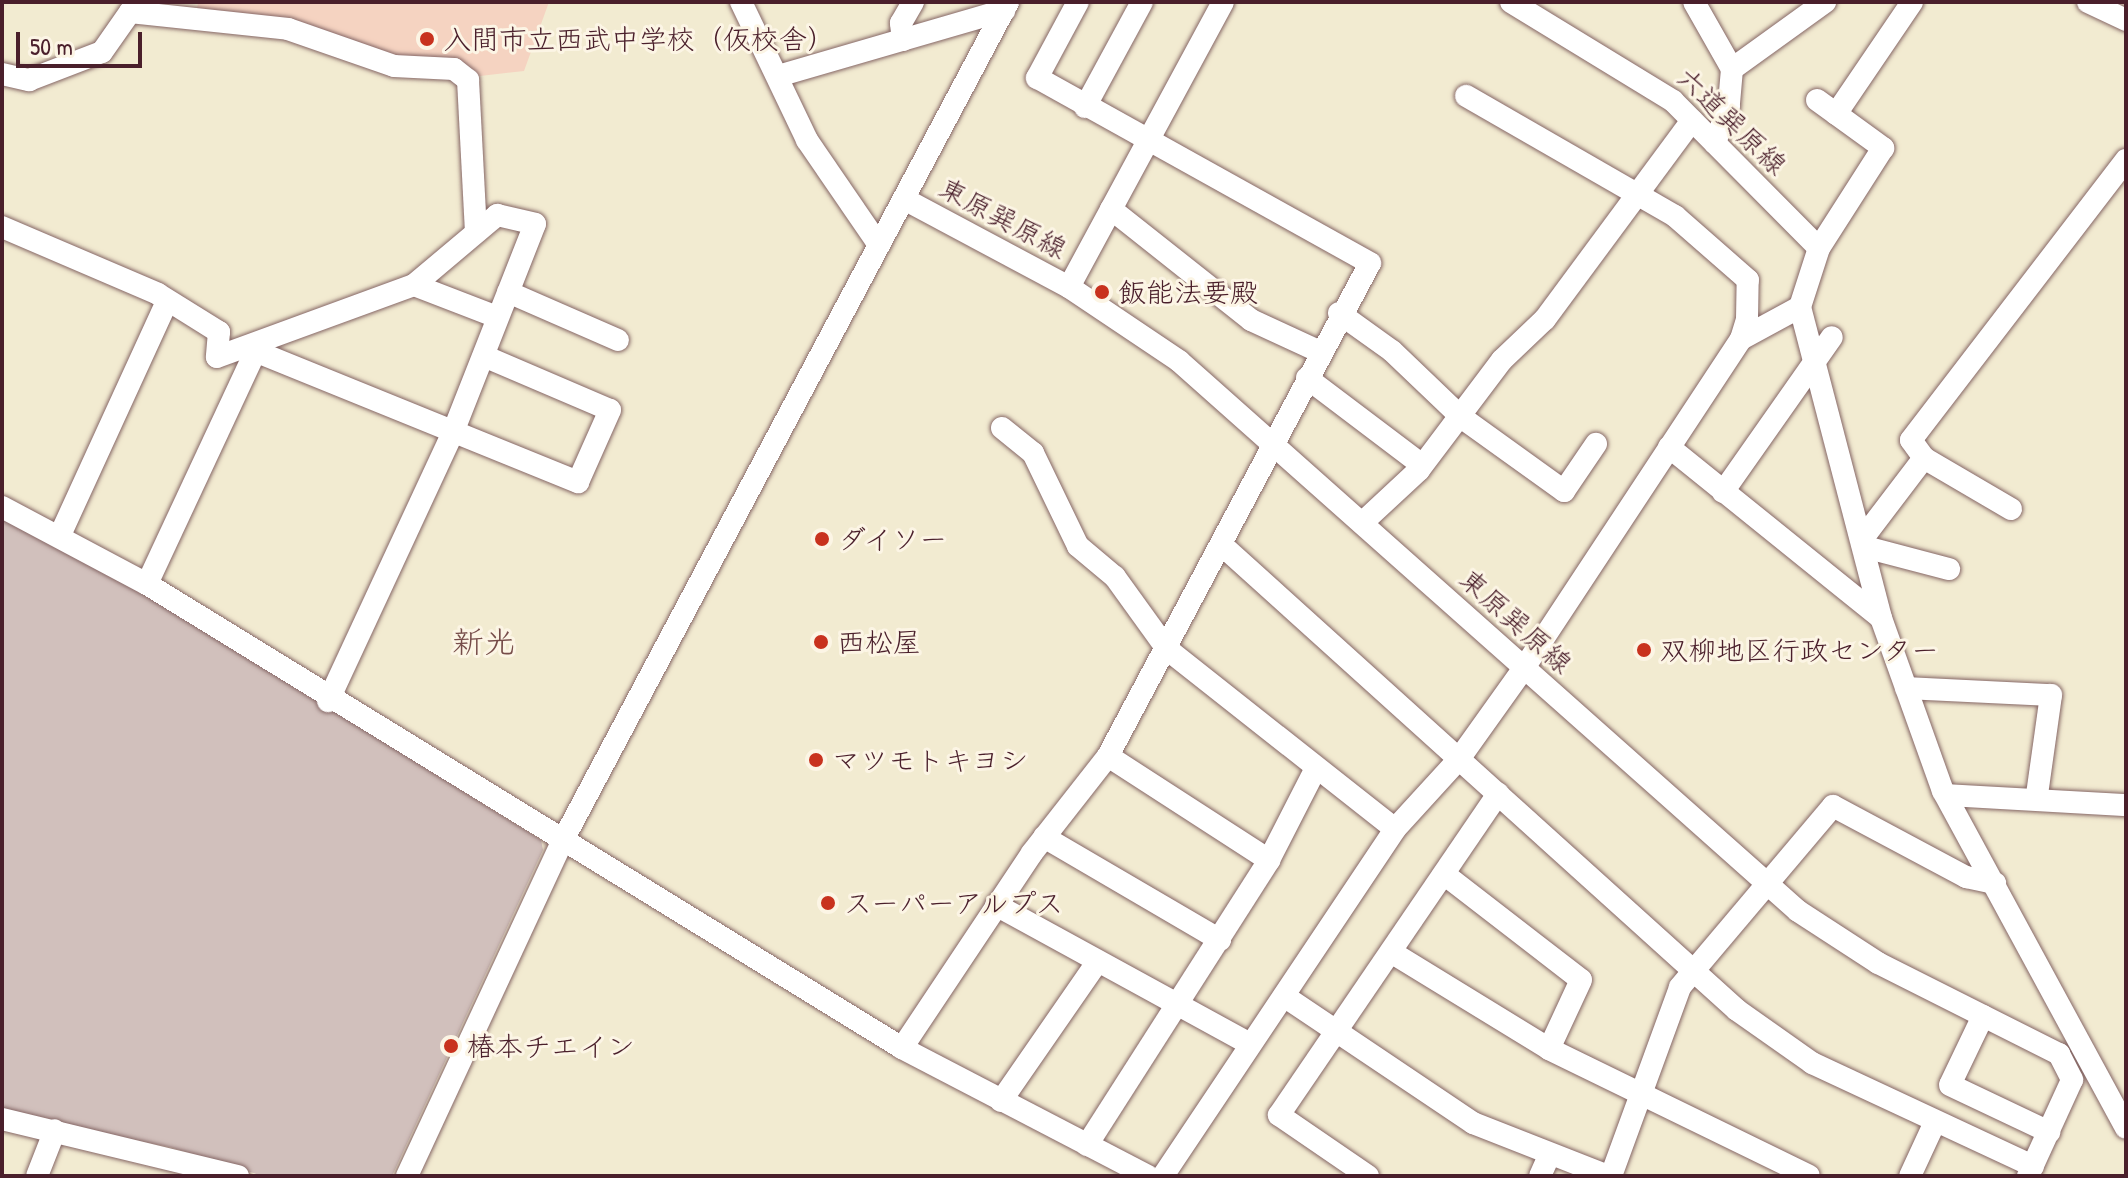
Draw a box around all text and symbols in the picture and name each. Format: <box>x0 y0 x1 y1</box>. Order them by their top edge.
scale bar <box>20 16 146 66</box>
place label: 入間市立西武中学校（仮校舎） <box>443 22 835 56</box>
text: 50 m <box>30 30 73 62</box>
marker: 入間市立西武中学校（仮校舎） <box>418 30 436 48</box>
street label: 六道巽原線 <box>1670 60 1794 182</box>
street label: 東原巽原線 <box>933 170 1073 266</box>
place label: 飯能法要殿 <box>1118 275 1258 309</box>
marker: 飯能法要殿 <box>1093 283 1111 301</box>
place label: ダイソー <box>838 522 950 556</box>
marker: ダイソー <box>813 530 831 548</box>
street label: 東原巽原線 <box>1453 562 1579 680</box>
district label: 新光 <box>452 623 516 661</box>
place label: 西松屋 <box>837 625 921 659</box>
marker: 西松屋 <box>812 633 830 651</box>
place label: 双柳地区行政センター <box>1660 633 1940 667</box>
marker: 双柳地区行政センター <box>1635 641 1653 659</box>
place label: マツモトキヨシ <box>832 743 1028 777</box>
marker: マツモトキヨシ <box>807 751 825 769</box>
place label: スーパーアルプス <box>844 886 1067 920</box>
marker: スーパーアルプス <box>819 894 837 912</box>
place label: 椿本チエイン <box>467 1029 635 1063</box>
marker: 椿本チエイン <box>442 1037 460 1055</box>

